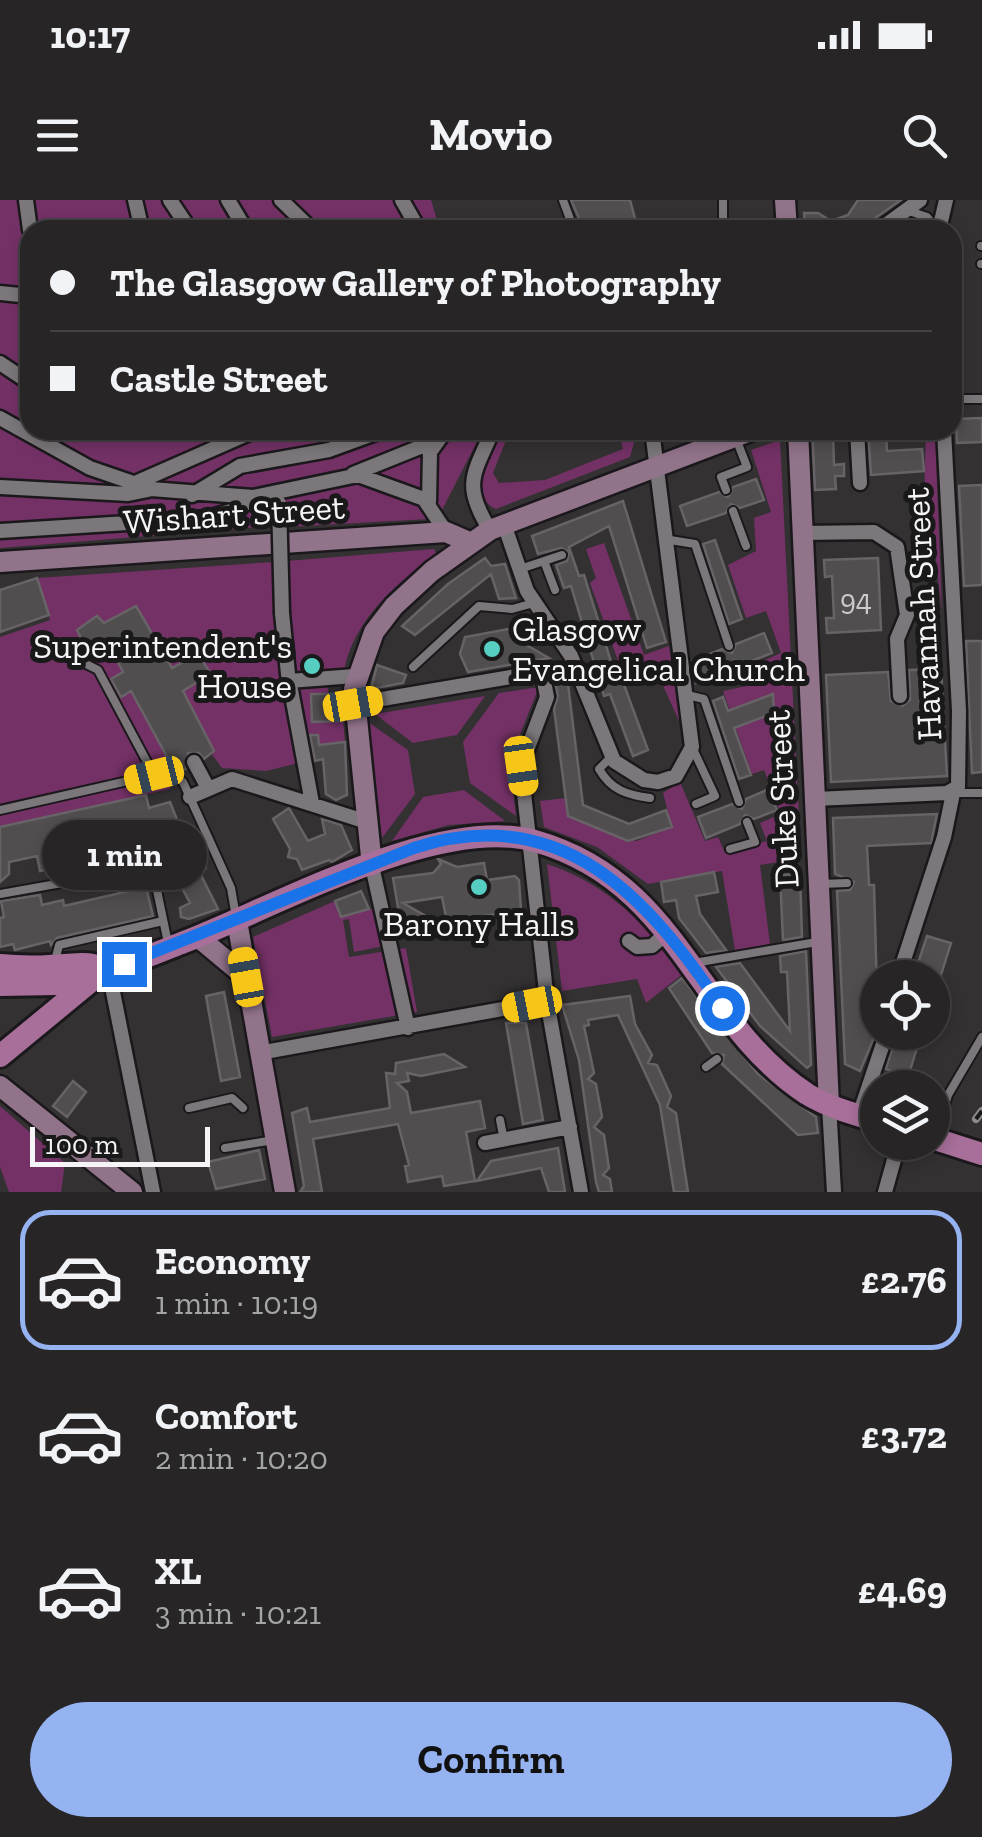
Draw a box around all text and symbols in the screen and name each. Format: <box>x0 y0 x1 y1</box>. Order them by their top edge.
text: 10:17 <box>50 12 130 58</box>
icon: menu <box>30 108 85 163</box>
text: Movio <box>429 108 553 162</box>
icon: search <box>897 108 952 163</box>
text: The Glasgow Gallery of Photography <box>110 260 721 306</box>
text: Castle Street <box>110 356 327 402</box>
street label: Wishart Street <box>122 485 346 543</box>
street label: Havannah Street <box>895 486 951 742</box>
house number: 94 <box>840 582 872 618</box>
place label: Glasgow Evangelical Church <box>512 608 805 690</box>
place label: Superintendent's House <box>33 625 292 707</box>
marker: Glasgow Evangelical Church <box>481 638 503 660</box>
marker: Superintendent's House <box>301 655 323 677</box>
car <box>321 684 385 724</box>
street label: Duke Street <box>756 709 808 889</box>
car <box>502 734 540 798</box>
car <box>121 753 187 797</box>
callout: 1 min <box>42 819 206 889</box>
text: 1 min <box>87 836 162 874</box>
marker: Barony Halls <box>468 876 490 898</box>
place label: Barony Halls <box>383 903 575 945</box>
route end <box>102 942 147 987</box>
car <box>226 945 266 1009</box>
map controls <box>860 960 950 1160</box>
button: locate <box>860 960 950 1050</box>
car <box>500 984 564 1024</box>
route start <box>700 986 745 1031</box>
button: layers <box>860 1070 950 1160</box>
scale bar <box>30 1122 210 1166</box>
text: 100 m <box>45 1128 119 1161</box>
icon: car <box>35 1235 125 1325</box>
text: Economy <box>155 1238 310 1284</box>
text: £2.76 <box>861 1257 947 1303</box>
text: 1 min · 10:19 <box>155 1284 318 1322</box>
icon: car <box>35 1390 125 1480</box>
text: Comfort <box>155 1393 297 1439</box>
text: £3.72 <box>861 1412 947 1458</box>
text: 2 min · 10:20 <box>155 1439 328 1477</box>
icon: car <box>35 1545 125 1635</box>
text: XL <box>155 1548 202 1594</box>
text: £4.69 <box>858 1567 947 1613</box>
text: 3 min · 10:21 <box>155 1594 321 1632</box>
button: Confirm <box>30 1702 952 1817</box>

